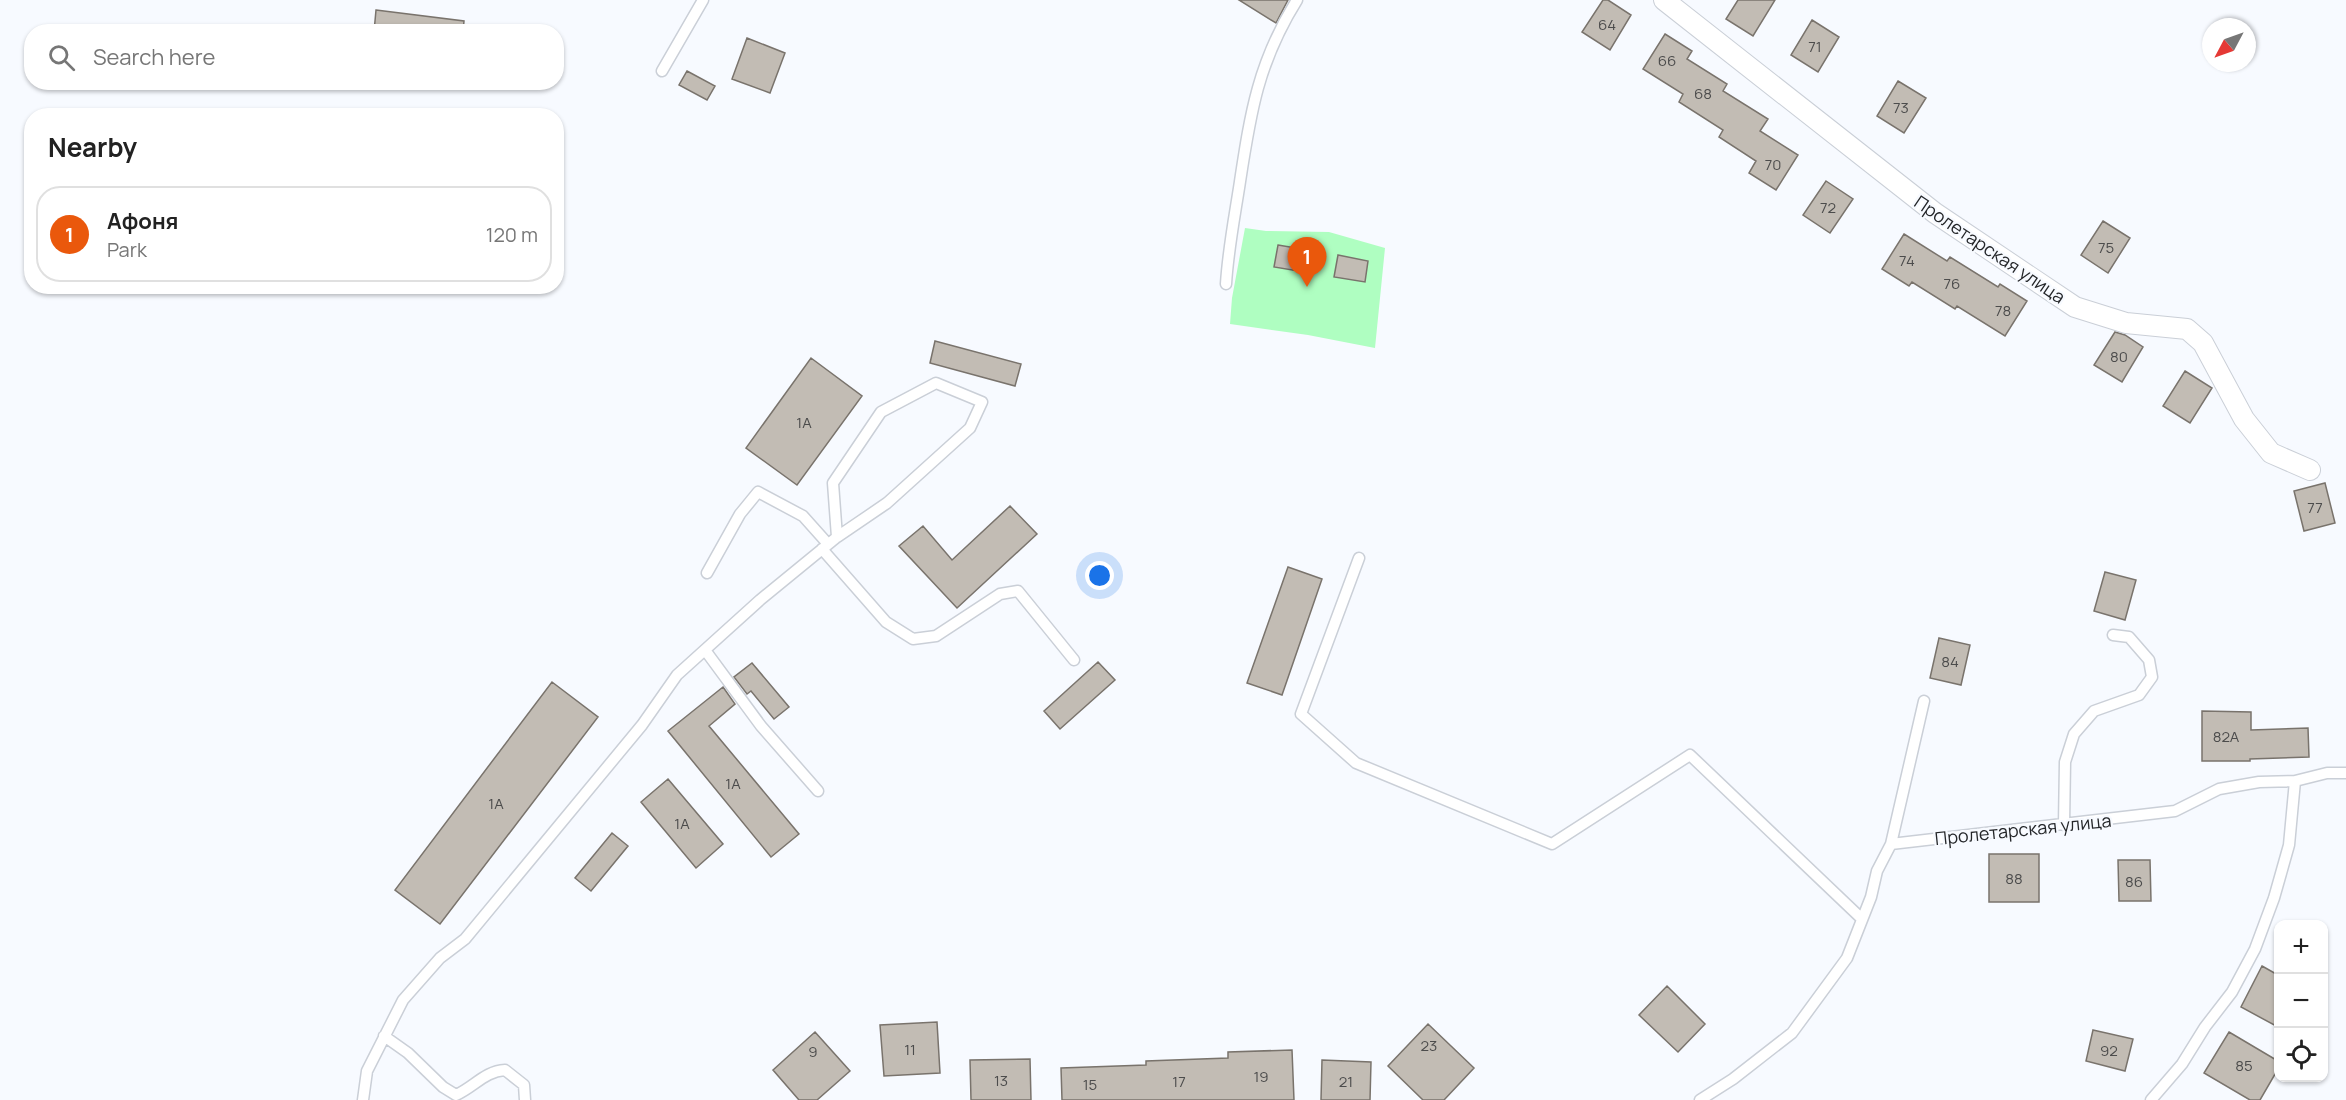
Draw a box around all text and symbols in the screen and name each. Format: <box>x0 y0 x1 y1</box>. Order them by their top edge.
house number: 64 <box>1598 14 1616 35</box>
north arrow <box>2202 18 2256 72</box>
search box <box>24 24 564 90</box>
house number: 71 <box>1808 36 1822 57</box>
icon: search <box>45 41 78 74</box>
text: Search here <box>93 42 215 72</box>
house number: 66 <box>1658 50 1676 71</box>
house number: 68 <box>1694 83 1712 104</box>
house number: 73 <box>1893 97 1909 118</box>
text: Nearby <box>48 129 137 165</box>
house number: 70 <box>1765 154 1781 175</box>
street label: Пролетарская улица <box>1910 190 2070 308</box>
house number: 72 <box>1820 197 1836 218</box>
text: Афоня <box>107 206 178 236</box>
text: 1 <box>65 221 74 248</box>
text: 120 m <box>486 221 538 248</box>
text: Park <box>107 236 147 263</box>
house number: 75 <box>2098 237 2114 258</box>
pin: 1 <box>1288 238 1326 287</box>
house number: 74 <box>1899 250 1915 271</box>
house number: 76 <box>1944 273 1960 294</box>
house number: 78 <box>1995 300 2011 321</box>
house number: 80 <box>2110 346 2128 367</box>
house number: 1А <box>796 412 812 433</box>
house number: 77 <box>2307 497 2323 518</box>
your location <box>1085 561 1114 590</box>
house number: 84 <box>1941 651 1959 672</box>
house number: 82А <box>2213 726 2240 747</box>
house number: 1А <box>725 773 741 794</box>
house number: 1А <box>488 793 504 814</box>
street label: Пролетарская улица <box>1934 808 2112 850</box>
house number: 1А <box>674 813 690 834</box>
house number: 88 <box>2005 868 2023 889</box>
house number: 86 <box>2125 871 2143 892</box>
map controls <box>2274 920 2328 1082</box>
button: + <box>2274 920 2328 974</box>
button: − <box>2274 974 2328 1028</box>
button: locate <box>2274 1028 2328 1082</box>
house number: 23 <box>1421 1035 1437 1056</box>
house number: 11 <box>904 1039 916 1060</box>
house number: 92 <box>2100 1040 2118 1061</box>
house number: 9 <box>808 1041 818 1062</box>
house number: 85 <box>2235 1055 2253 1076</box>
house number: 19 <box>1253 1066 1269 1087</box>
house number: 13 <box>994 1070 1008 1091</box>
house number: 17 <box>1172 1071 1186 1092</box>
house number: 21 <box>1339 1071 1353 1092</box>
house number: 15 <box>1083 1074 1097 1095</box>

